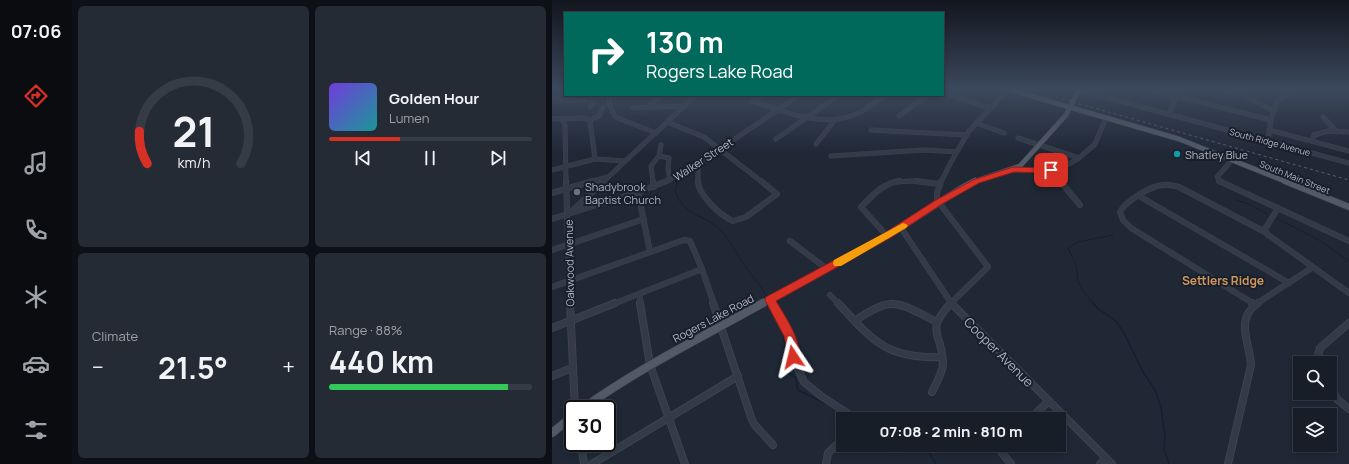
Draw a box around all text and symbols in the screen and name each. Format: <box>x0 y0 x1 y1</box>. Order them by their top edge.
text: 07:06 <box>11 19 61 43</box>
text: 130 m <box>646 23 724 61</box>
icon: right <box>580 28 632 80</box>
text: Rogers Lake Road <box>646 59 793 83</box>
icon: directions <box>22 82 50 110</box>
text: Golden Hour <box>389 88 479 109</box>
text: 21 <box>172 103 215 159</box>
text: Lumen <box>389 109 429 127</box>
street label: South Ridge Avenue <box>1228 125 1312 159</box>
street label: Walker Street <box>670 134 736 184</box>
icon: previous <box>352 147 374 169</box>
icon: pause <box>419 147 441 169</box>
icon: next <box>487 147 509 169</box>
place label: Shatley Blue <box>1185 147 1249 162</box>
icon: music <box>22 149 50 177</box>
marker: Shatley Blue <box>1172 149 1182 159</box>
text: km/h <box>177 153 210 172</box>
pin <box>1034 153 1068 187</box>
street label: South Main Street <box>1258 157 1333 197</box>
icon: arrive <box>1040 159 1062 181</box>
place label: Shadybrook Baptist Church <box>585 179 661 207</box>
marker: Shadybrook Baptist Church <box>572 187 582 197</box>
icon: phone <box>22 216 50 244</box>
street label: Oakwood Avenue <box>561 219 577 307</box>
district label: Settlers Ridge <box>1182 272 1264 289</box>
icon: climate <box>22 283 50 311</box>
street label: Rogers Lake Road <box>670 290 756 346</box>
street label: Cooper Avenue <box>960 313 1038 391</box>
text: Range · 88% <box>329 321 402 339</box>
text: Climate <box>92 327 138 345</box>
position arrow <box>772 336 814 378</box>
text: 440 km <box>329 341 434 382</box>
text: 21.5° <box>158 347 228 388</box>
icon: car <box>22 350 50 378</box>
text: − <box>92 352 104 382</box>
text: + <box>282 352 295 382</box>
map controls <box>1293 356 1337 452</box>
button: search <box>1293 356 1337 400</box>
speed limit sign: 30 <box>564 400 616 452</box>
button: layers <box>1293 408 1337 452</box>
icon: filters <box>22 416 50 444</box>
text: 07:08 · 2 min · 810 m <box>879 421 1023 442</box>

